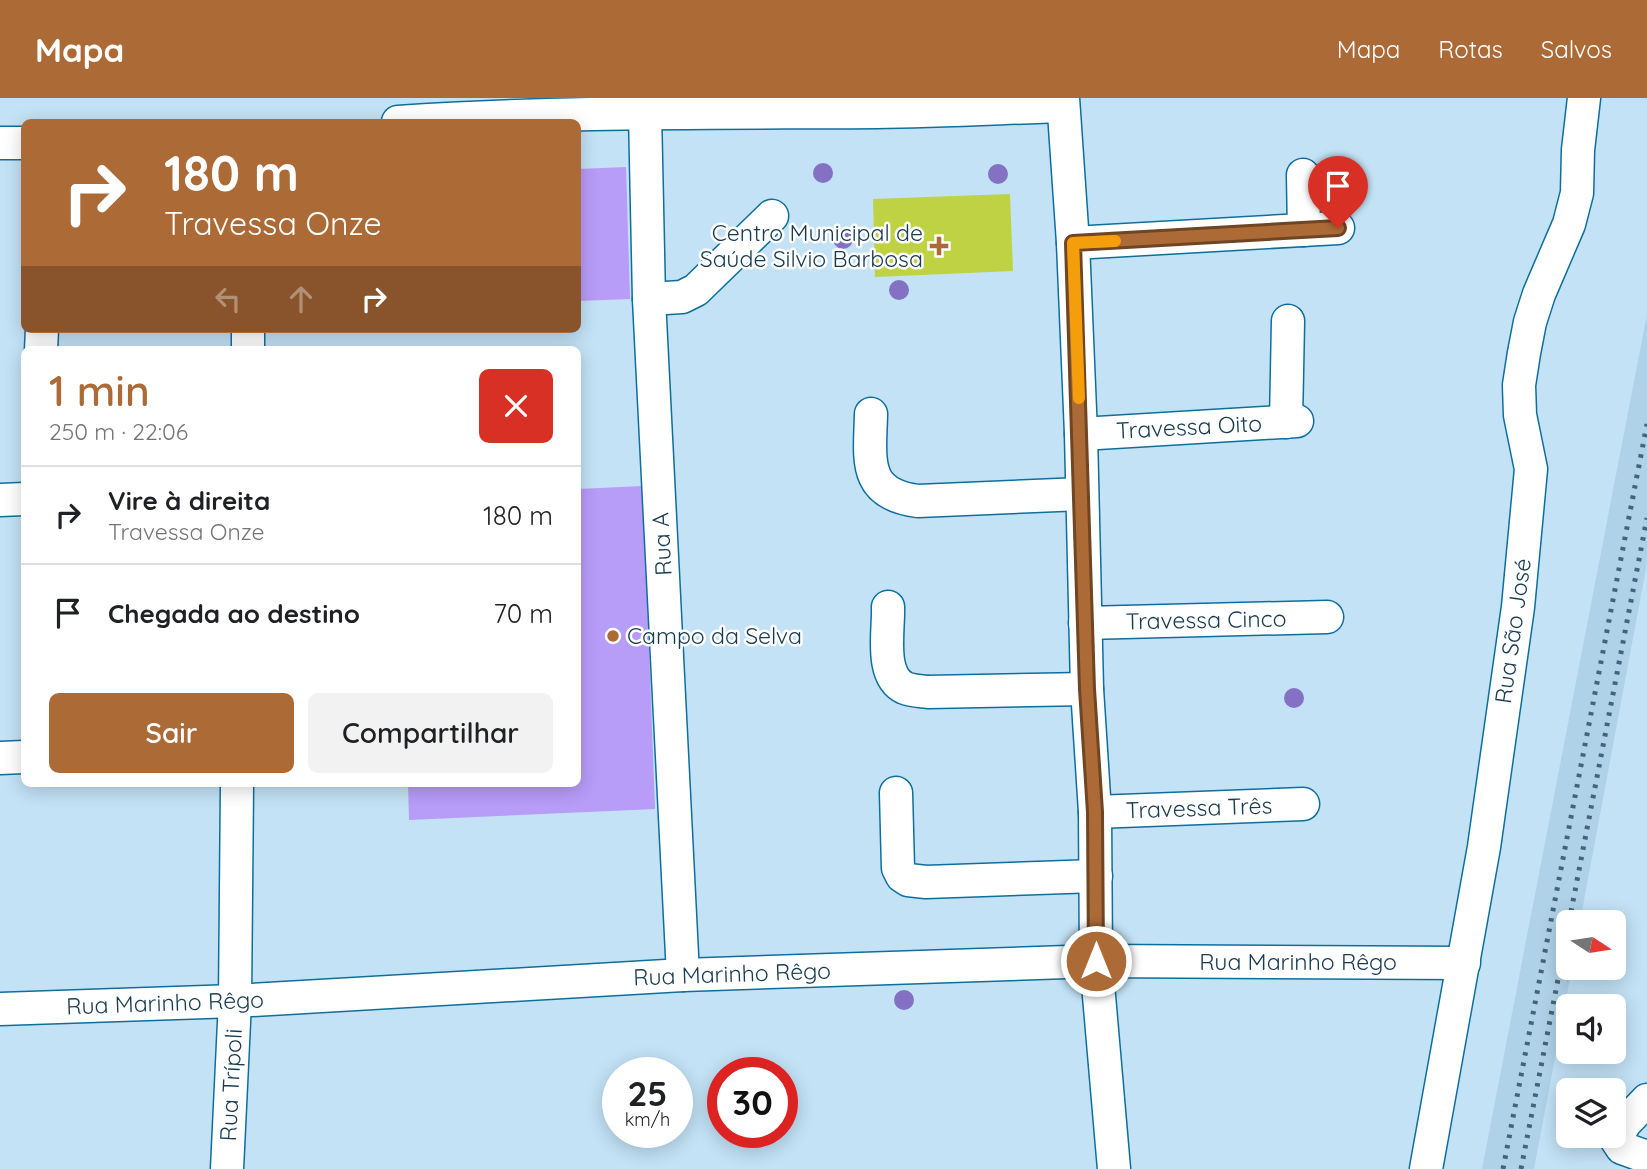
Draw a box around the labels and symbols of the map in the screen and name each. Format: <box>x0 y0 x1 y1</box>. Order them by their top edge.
pin <box>1308 156 1368 228</box>
place label: Centro Municipal de Saúde Silvio Barbosa <box>700 218 923 273</box>
marker: Centro Municipal de Saúde Silvio Barbosa <box>929 236 949 256</box>
street label: Travessa Oito <box>1115 408 1263 445</box>
street label: Rua A <box>645 512 678 576</box>
street label: Rua São José <box>1488 556 1537 705</box>
street label: Travessa Cinco <box>1125 604 1287 635</box>
place label: Campo da Selva <box>627 621 802 650</box>
marker: Campo da Selva <box>605 628 621 644</box>
street label: Travessa Três <box>1125 790 1273 825</box>
north arrow <box>1556 910 1626 980</box>
position arrow <box>1059 924 1133 998</box>
street label: Rua Marinho Rêgo <box>1199 947 1397 976</box>
street label: Rua Marinho Rêgo <box>633 956 831 991</box>
street label: Rua Marinho Rêgo <box>66 985 264 1020</box>
street label: Rua Trípoli <box>213 1028 248 1142</box>
speed limit sign: 30 <box>707 1057 798 1148</box>

